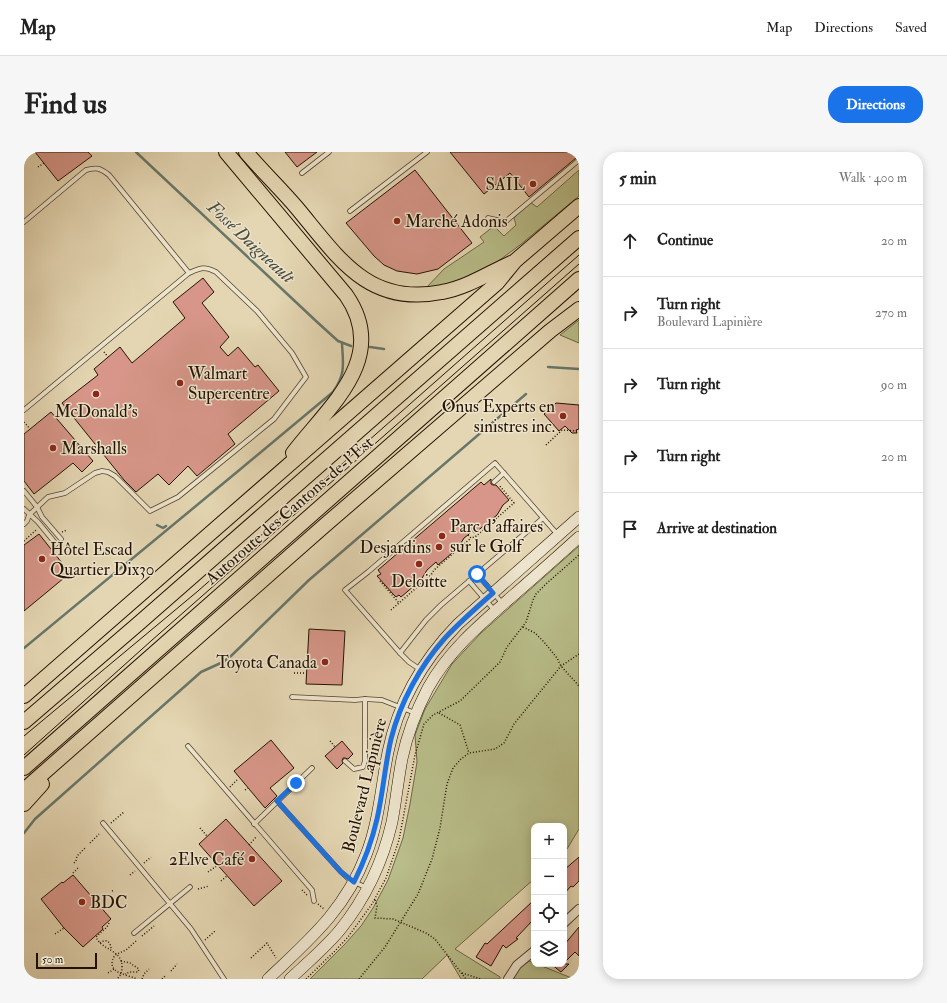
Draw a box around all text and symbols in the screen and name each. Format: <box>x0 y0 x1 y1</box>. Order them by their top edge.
text: Map <box>20 16 56 40</box>
text: Map <box>766 19 792 36</box>
text: Directions <box>814 19 873 36</box>
text: Saved <box>895 19 927 36</box>
button: Directions <box>828 86 923 123</box>
text: Find us <box>24 87 107 122</box>
text: 5 min <box>619 168 657 189</box>
text: Walk · 400 m <box>839 170 907 186</box>
place label: SAIL <box>486 174 526 195</box>
marker: SAIL <box>528 179 538 189</box>
water label: Fossé Daigneault <box>201 195 300 289</box>
place label: Marché Adonis <box>405 211 508 232</box>
marker: Marché Adonis <box>392 216 402 226</box>
icon: ahead <box>619 230 641 252</box>
text: Continue <box>657 231 713 250</box>
text: 20 m <box>881 233 907 249</box>
text: Turn right <box>657 295 720 314</box>
icon: right <box>619 302 641 324</box>
text: 270 m <box>875 305 907 321</box>
text: Boulevard Lapinière <box>657 314 763 330</box>
place label: Walmart Supercentre <box>187 363 270 405</box>
icon: right <box>619 374 641 396</box>
text: Turn right <box>657 375 720 394</box>
text: 90 m <box>881 377 907 393</box>
marker: Walmart Supercentre <box>175 378 185 388</box>
marker: McDonald's <box>91 389 101 399</box>
place label: Onus Experts en sinistres inc. <box>442 396 555 437</box>
place label: McDonald's <box>54 401 138 422</box>
marker: Onus Experts en sinistres inc. <box>558 411 568 421</box>
street label: Autoroute des Cantons-de-l'Est <box>200 431 378 590</box>
place label: Marshalls <box>61 438 127 459</box>
marker: Marshalls <box>48 443 58 453</box>
icon: right <box>619 446 641 468</box>
text: Turn right <box>657 447 720 466</box>
text: 20 m <box>881 449 907 465</box>
place label: Parc d'affaires sur le Golf <box>450 516 543 557</box>
icon: arrive <box>619 518 641 540</box>
text: Arrive at destination <box>657 519 777 538</box>
marker: Parc d'affaires sur le Golf <box>437 531 447 541</box>
place label: Desjardins <box>360 537 431 558</box>
place label: Hôtel Escad Quartier Dix30 <box>50 539 155 580</box>
marker: Desjardins <box>434 542 444 552</box>
marker: Hôtel Escad Quartier Dix30 <box>37 554 47 564</box>
marker: Deloitte <box>414 559 424 569</box>
route start <box>468 565 486 583</box>
place label: Deloitte <box>391 571 447 592</box>
place label: Toyota Canada <box>216 652 318 674</box>
marker: Toyota Canada <box>320 657 330 667</box>
street label: Boulevard Lapinière <box>338 716 392 855</box>
route end <box>287 774 305 792</box>
map controls <box>531 823 567 967</box>
button: + <box>531 823 567 859</box>
place label: 2Elve Café <box>169 849 245 870</box>
marker: 2Elve Café <box>247 854 257 864</box>
button: − <box>531 859 567 895</box>
place label: BDC <box>90 892 127 913</box>
button: locate <box>531 895 567 931</box>
marker: BDC <box>77 897 87 907</box>
button: layers <box>531 931 567 967</box>
scale bar <box>36 951 97 970</box>
text: 50 m <box>42 953 63 966</box>

